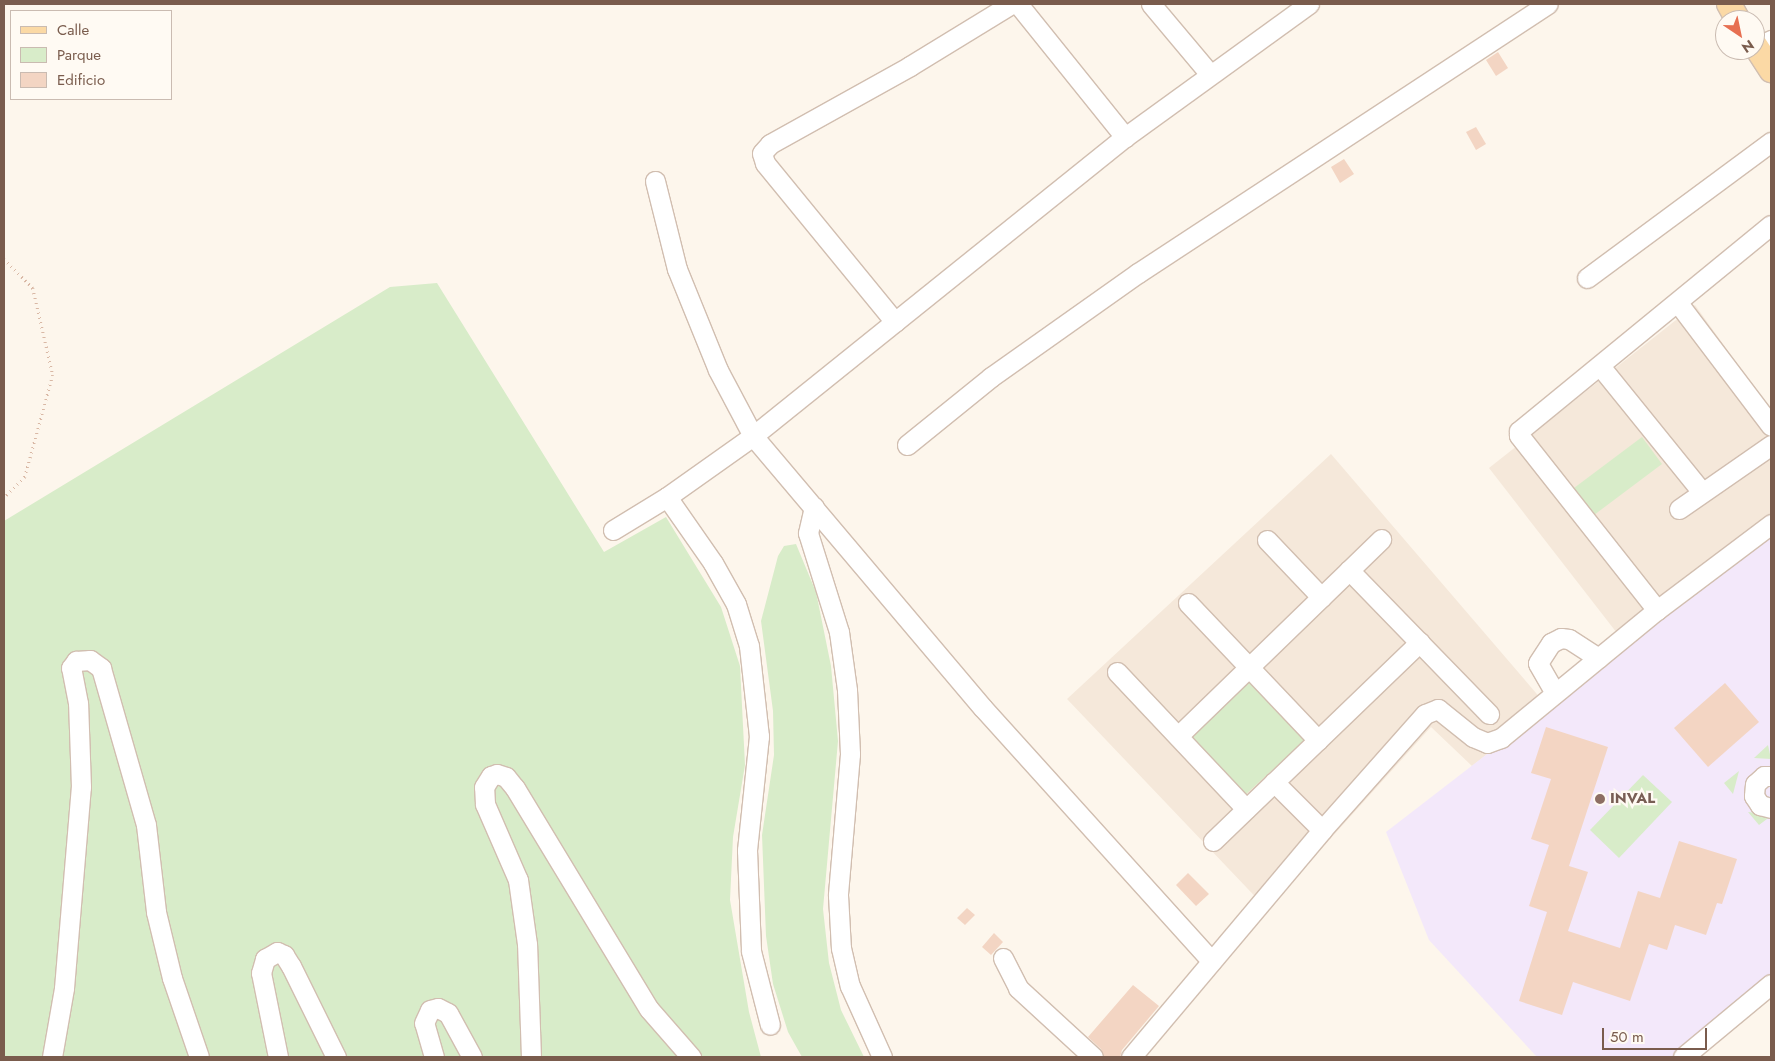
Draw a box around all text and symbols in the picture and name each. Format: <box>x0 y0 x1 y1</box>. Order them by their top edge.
legend <box>10 10 172 100</box>
north arrow <box>1715 10 1765 60</box>
text: Calle <box>57 19 89 41</box>
text: N <box>1738 35 1758 58</box>
text: Parque <box>57 44 101 66</box>
text: Edificio <box>57 69 105 91</box>
place label: INVAL <box>1610 790 1655 808</box>
marker: INVAL <box>1594 793 1606 805</box>
scale bar <box>1605 1018 1710 1050</box>
text: 50 m <box>1610 1026 1644 1048</box>

